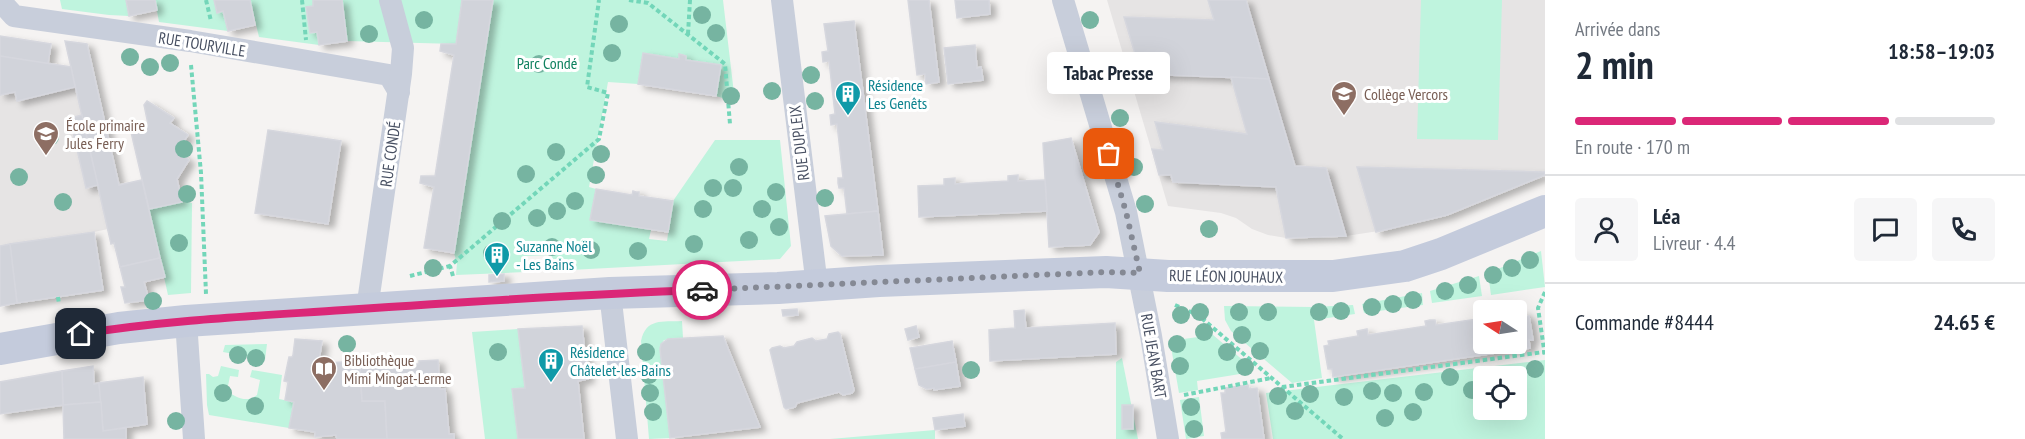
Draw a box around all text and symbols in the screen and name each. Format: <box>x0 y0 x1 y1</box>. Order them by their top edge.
text: Arrivée dans <box>1575 16 1660 42</box>
street label: RUE TOURVILLE <box>157 27 247 61</box>
text: 18:58–19:03 <box>1888 37 1995 65</box>
text: 2 min <box>1575 39 1654 90</box>
callout: Tabac Presse <box>1048 52 1170 94</box>
park label: Parc Condé <box>517 53 577 73</box>
text: Tabac Presse <box>1064 60 1153 86</box>
place label: Résidence Les Genêts <box>868 75 927 113</box>
building icon: Résidence Les Genêts <box>833 79 863 117</box>
school or university icon: Collège Vercors <box>1329 79 1359 117</box>
place label: Collège Vercors <box>1364 84 1448 104</box>
street label: RUE DUPLEIX <box>784 104 814 182</box>
place label: École primaire Jules Ferry <box>65 115 145 153</box>
school or university icon: École primaire Jules Ferry <box>31 119 61 157</box>
street label: RUE CONDÉ <box>376 120 405 188</box>
pin <box>1083 128 1134 179</box>
text: En route · 170 m <box>1575 134 1690 160</box>
icon: bag <box>1092 137 1125 170</box>
button: person <box>1575 198 1638 261</box>
button: chat <box>1854 198 1917 261</box>
button: phone <box>1932 198 1995 261</box>
text: Léa <box>1653 202 1680 230</box>
text: Livreur · 4.4 <box>1653 230 1736 256</box>
place label: Suzanne Noël - Les Bains <box>516 236 592 274</box>
building icon: Suzanne Noël - Les Bains <box>482 240 512 278</box>
courier <box>672 260 732 320</box>
street label: RUE LÉON JOUHAUX <box>1169 265 1283 287</box>
icon: car <box>686 274 719 307</box>
north arrow <box>1473 300 1527 354</box>
map controls <box>1473 300 1527 420</box>
pin <box>55 308 106 359</box>
text: Commande #8444 <box>1575 308 1714 336</box>
text: 24.65 € <box>1933 308 1995 336</box>
street label: RUE JEAN BART <box>1137 312 1171 400</box>
icon: home <box>64 317 97 350</box>
place label: Résidence Châtelet-les-Bains <box>570 342 671 380</box>
building icon: Résidence Châtelet-les-Bains <box>536 346 566 384</box>
place label: Bibliothèque Mimi Mingat-Lerme <box>344 350 452 388</box>
library icon: Bibliothèque Mimi Mingat-Lerme <box>309 354 339 392</box>
button: locate <box>1473 366 1527 420</box>

